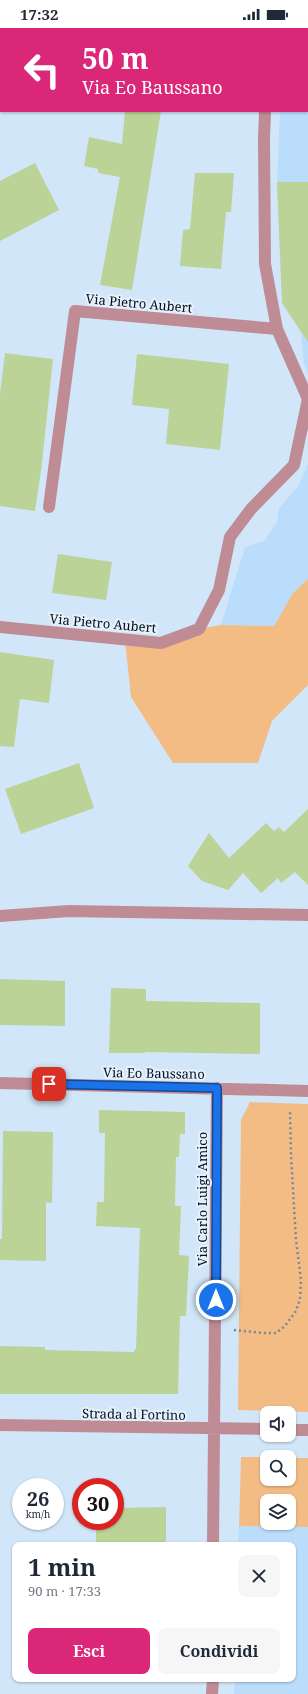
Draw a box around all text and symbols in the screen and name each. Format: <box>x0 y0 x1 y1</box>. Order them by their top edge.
text: 17:32 <box>20 4 58 24</box>
text: 50 m <box>82 39 149 77</box>
icon: left <box>16 44 68 96</box>
text: Via Eo Baussano <box>82 75 223 99</box>
street label: Via Pietro Aubert <box>85 289 193 317</box>
street label: Via Pietro Aubert <box>49 609 157 637</box>
street label: Via Eo Baussano <box>103 1063 205 1083</box>
pin <box>32 1067 66 1101</box>
icon: arrive <box>38 1073 60 1095</box>
street label: Via Carlo Luigi Amico <box>193 1132 211 1266</box>
position arrow <box>195 1279 237 1321</box>
street label: Strada al Fortino <box>82 1404 186 1424</box>
map controls <box>260 1406 296 1530</box>
button: sound <box>260 1406 296 1442</box>
button: search <box>260 1450 296 1486</box>
speed limit sign: 30 <box>72 1478 124 1530</box>
text: 26 <box>27 1485 49 1512</box>
button: layers <box>260 1494 296 1530</box>
text: km/h <box>26 1507 50 1521</box>
text: 1 min <box>28 1550 96 1583</box>
button: close <box>238 1555 280 1597</box>
text: 90 m · 17:33 <box>28 1582 101 1600</box>
button: Esci <box>28 1628 150 1674</box>
button: Condividi <box>158 1628 280 1674</box>

